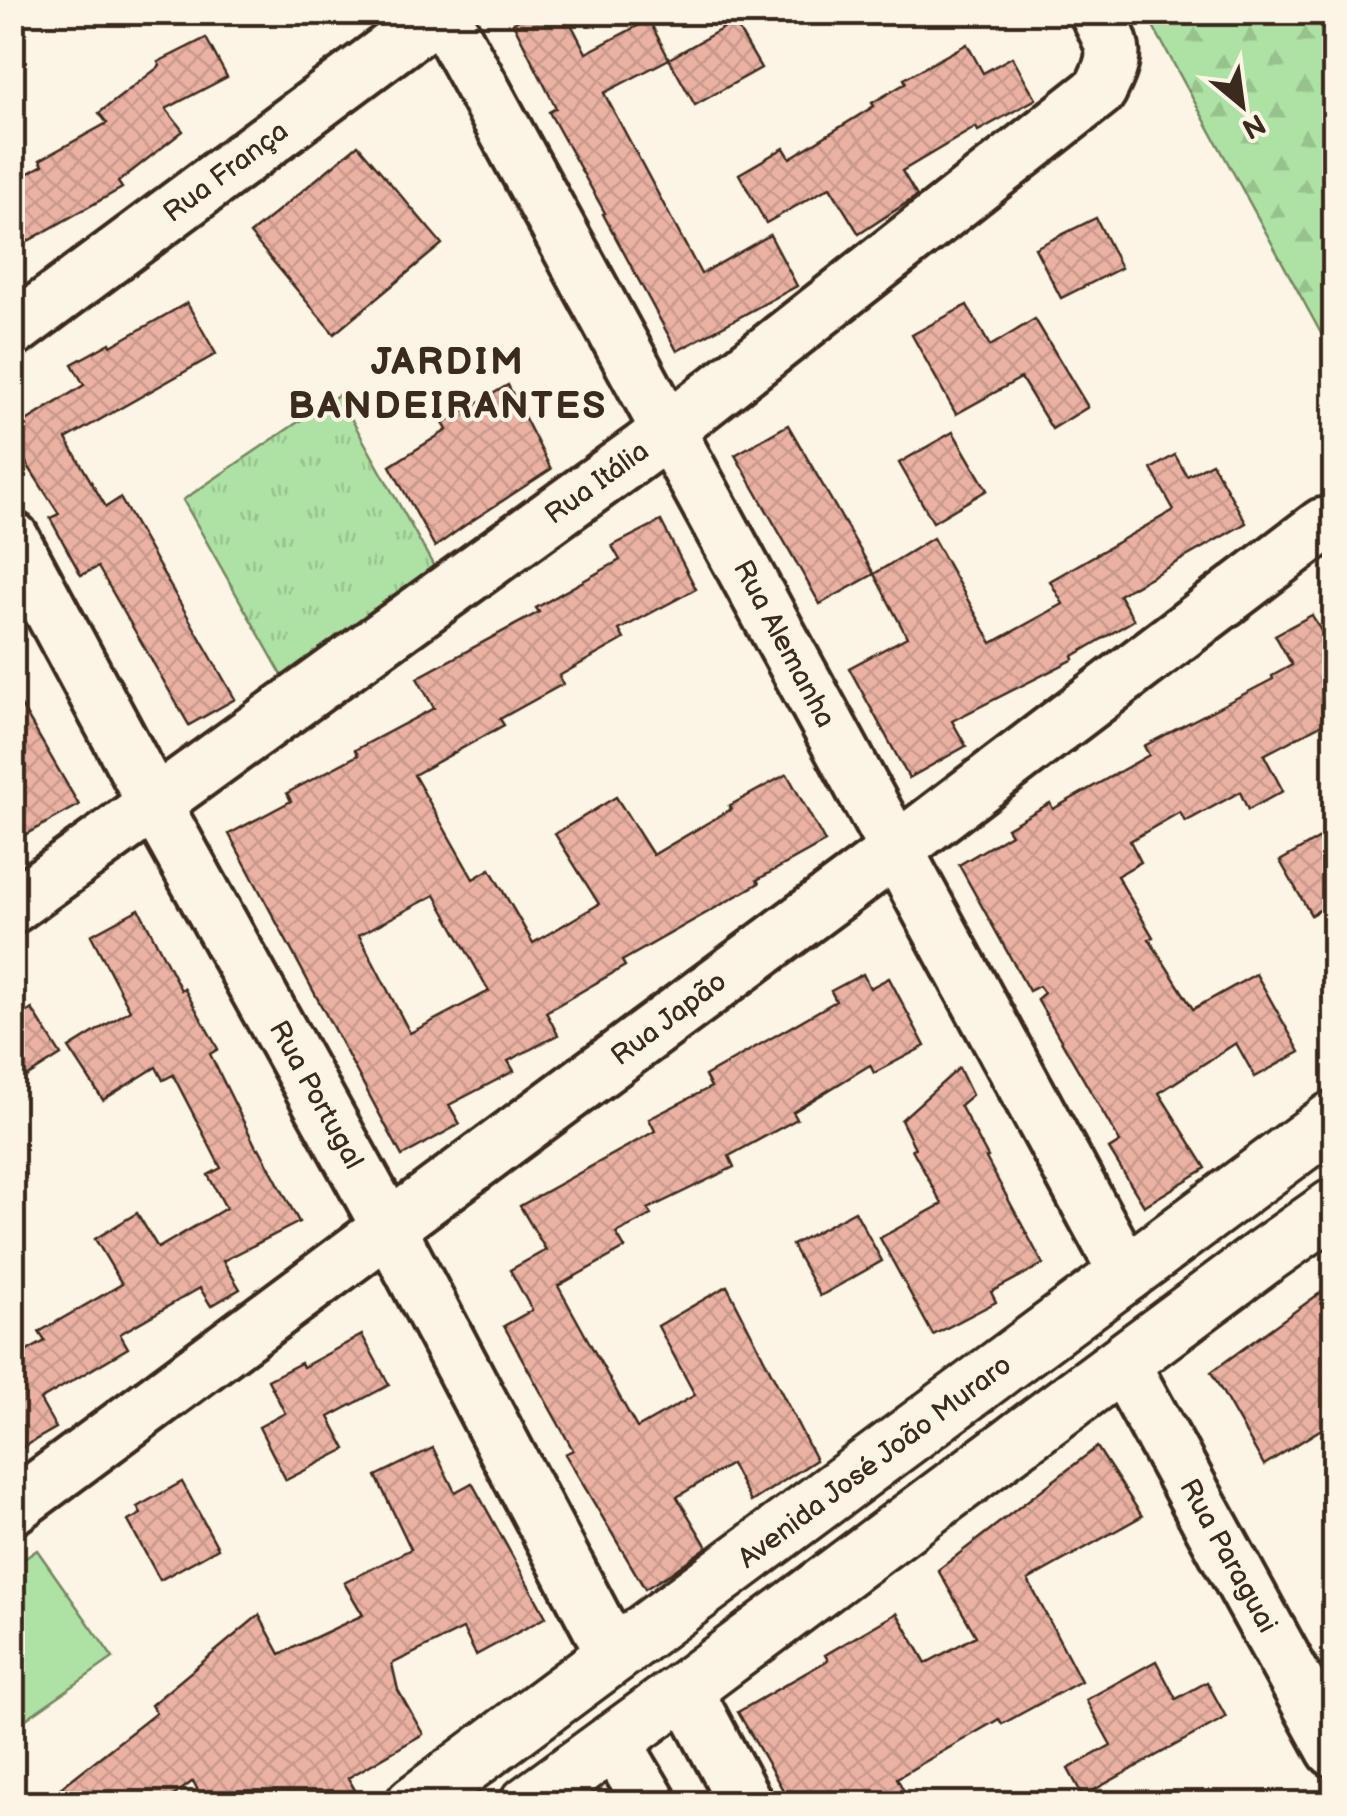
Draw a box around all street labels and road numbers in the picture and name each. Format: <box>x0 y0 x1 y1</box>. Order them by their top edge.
street label: Rua França <box>157 114 295 230</box>
street label: Rua Itália <box>539 434 655 532</box>
street label: Rua Alemanha <box>726 555 842 733</box>
street label: Rua Japão <box>605 965 733 1073</box>
street label: Rua Portugal <box>262 1015 370 1175</box>
street label: Avenida José João Muraro <box>732 1349 1018 1575</box>
street label: Rua Paraguai <box>1172 1473 1284 1639</box>

